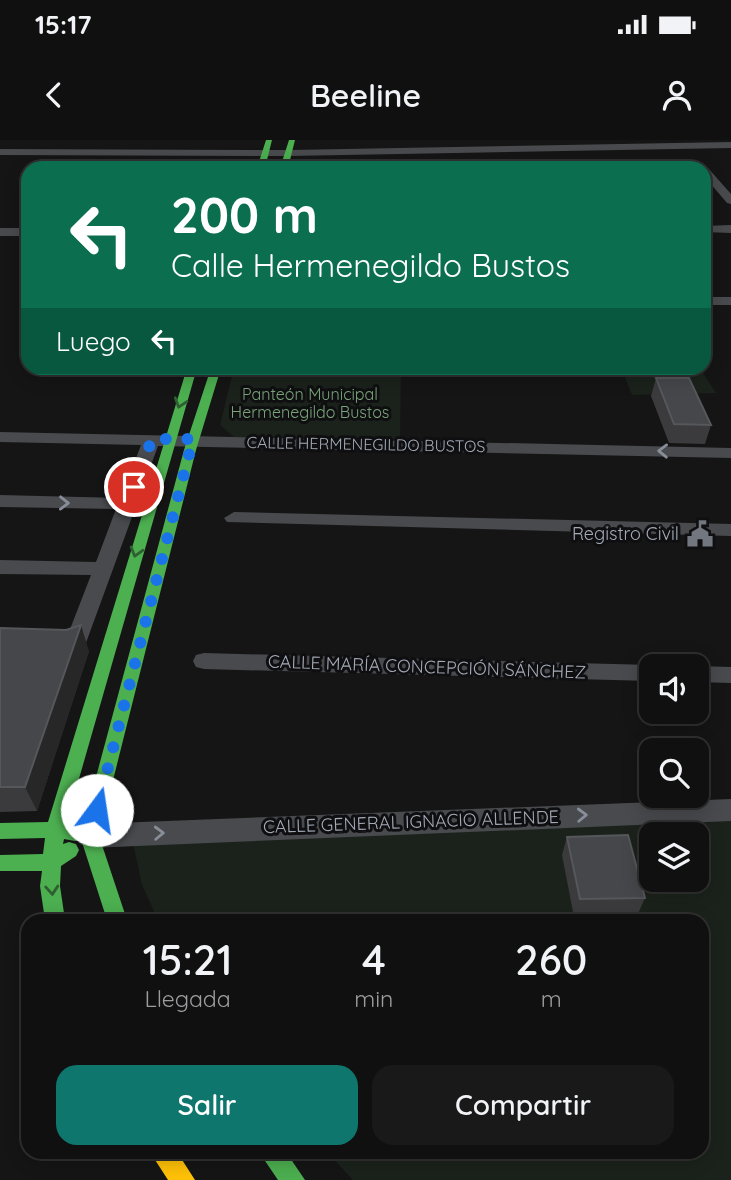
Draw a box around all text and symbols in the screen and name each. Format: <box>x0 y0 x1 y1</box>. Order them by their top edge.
text: 15:17 <box>35 8 92 41</box>
text: Beeline <box>310 75 421 115</box>
icon: back <box>35 76 73 114</box>
icon: person <box>658 76 696 114</box>
text: 200 m <box>171 184 318 245</box>
icon: left <box>56 189 147 280</box>
text: Calle Hermenegildo Bustos <box>171 245 570 285</box>
icon: left <box>145 322 183 360</box>
text: Luego <box>56 325 131 358</box>
park label: Panteón Municipal Hermenegildo Bustos <box>231 384 389 422</box>
one-way arrow <box>174 397 188 409</box>
street label: CALLE HERMENEGILDO BUSTOS <box>246 432 486 456</box>
one-way arrow <box>657 444 668 459</box>
pin <box>104 457 164 517</box>
icon: arrive <box>115 468 153 506</box>
one-way arrow <box>59 495 70 511</box>
public building icon: Registro Civil <box>685 519 715 549</box>
place label: Registro Civil <box>572 522 679 545</box>
one-way arrow <box>129 546 144 558</box>
street label: CALLE MARÍA CONCEPCIÓN SÁNCHEZ <box>268 649 586 684</box>
map controls <box>639 654 709 892</box>
button: sound <box>639 654 709 724</box>
button: search <box>639 738 709 808</box>
position arrow <box>60 773 134 847</box>
street label: CALLE GENERAL IGNACIO ALLENDE <box>263 805 559 838</box>
one-way arrow <box>576 808 587 823</box>
button: layers <box>639 822 709 892</box>
one-way arrow <box>153 825 164 840</box>
one-way arrow <box>44 885 59 896</box>
text: 15:21 <box>143 933 233 986</box>
text: 4 <box>362 933 386 986</box>
text: 260 <box>515 933 587 986</box>
text: Llegada <box>144 984 231 1013</box>
text: min <box>354 984 393 1013</box>
text: m <box>541 984 562 1013</box>
button: Salir <box>56 1065 358 1145</box>
button: Compartir <box>372 1065 674 1145</box>

